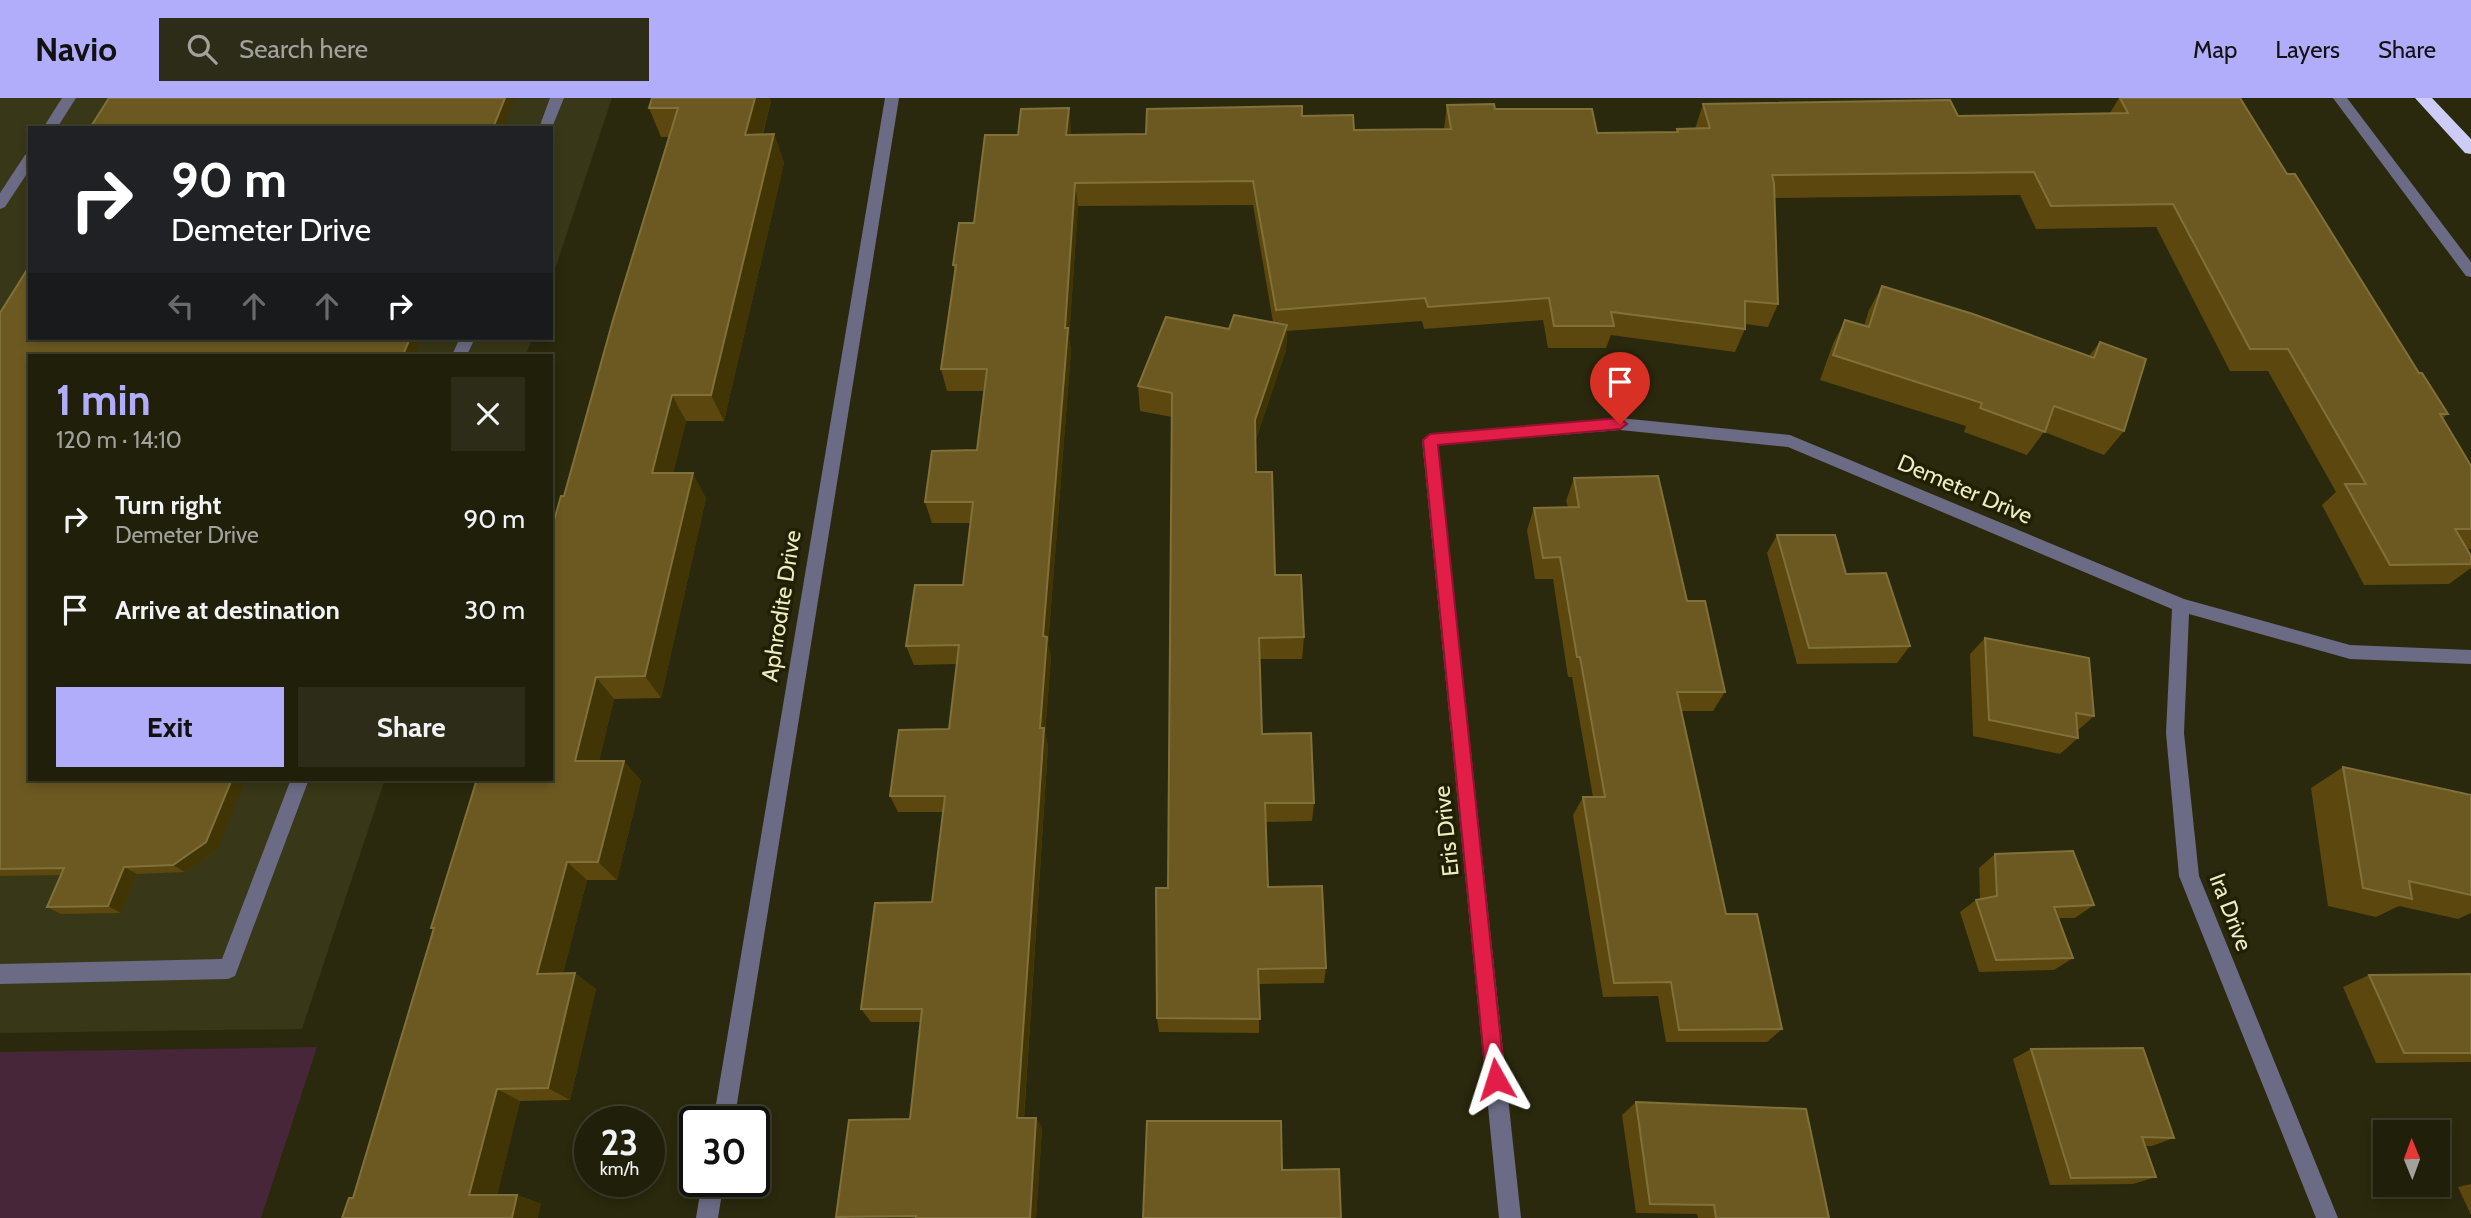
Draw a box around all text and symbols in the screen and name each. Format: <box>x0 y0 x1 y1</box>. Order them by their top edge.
search box <box>159 18 649 81</box>
text: Navio <box>35 29 117 69</box>
icon: search <box>183 30 221 68</box>
text: Search here <box>239 33 368 65</box>
text: Map <box>2193 35 2237 64</box>
text: Layers <box>2275 35 2340 64</box>
text: Share <box>2378 35 2436 64</box>
text: 90 m <box>171 150 287 209</box>
icon: right <box>56 154 147 245</box>
text: Demeter Drive <box>171 210 371 249</box>
icon: left <box>162 287 200 325</box>
icon: ahead <box>235 287 273 325</box>
icon: ahead <box>308 287 346 325</box>
icon: right <box>381 287 419 325</box>
pin <box>1590 352 1650 424</box>
icon: arrive <box>1601 363 1639 401</box>
text: 1 min <box>56 374 151 426</box>
button: close <box>451 377 525 451</box>
text: 120 m · 14:10 <box>56 426 182 454</box>
street label: Demeter Drive <box>1893 448 2037 530</box>
text: Turn right <box>115 489 221 521</box>
icon: right <box>56 500 94 538</box>
text: 90 m <box>463 503 525 535</box>
text: Demeter Drive <box>115 521 259 549</box>
street label: Aphrodite Drive <box>755 528 807 684</box>
icon: arrive <box>56 591 94 629</box>
text: Arrive at destination <box>115 594 340 626</box>
text: 30 m <box>464 594 525 626</box>
button: Exit <box>56 687 284 767</box>
button: Share <box>298 687 525 767</box>
street label: Eris Drive <box>1427 784 1465 878</box>
street label: Ira Drive <box>2203 869 2259 955</box>
position arrow <box>1459 1042 1533 1116</box>
speed limit sign: 30 <box>679 1106 770 1197</box>
north arrow <box>2373 1120 2450 1197</box>
map controls <box>2373 1120 2450 1197</box>
text: 23 <box>601 1121 638 1164</box>
text: km/h <box>600 1158 639 1180</box>

